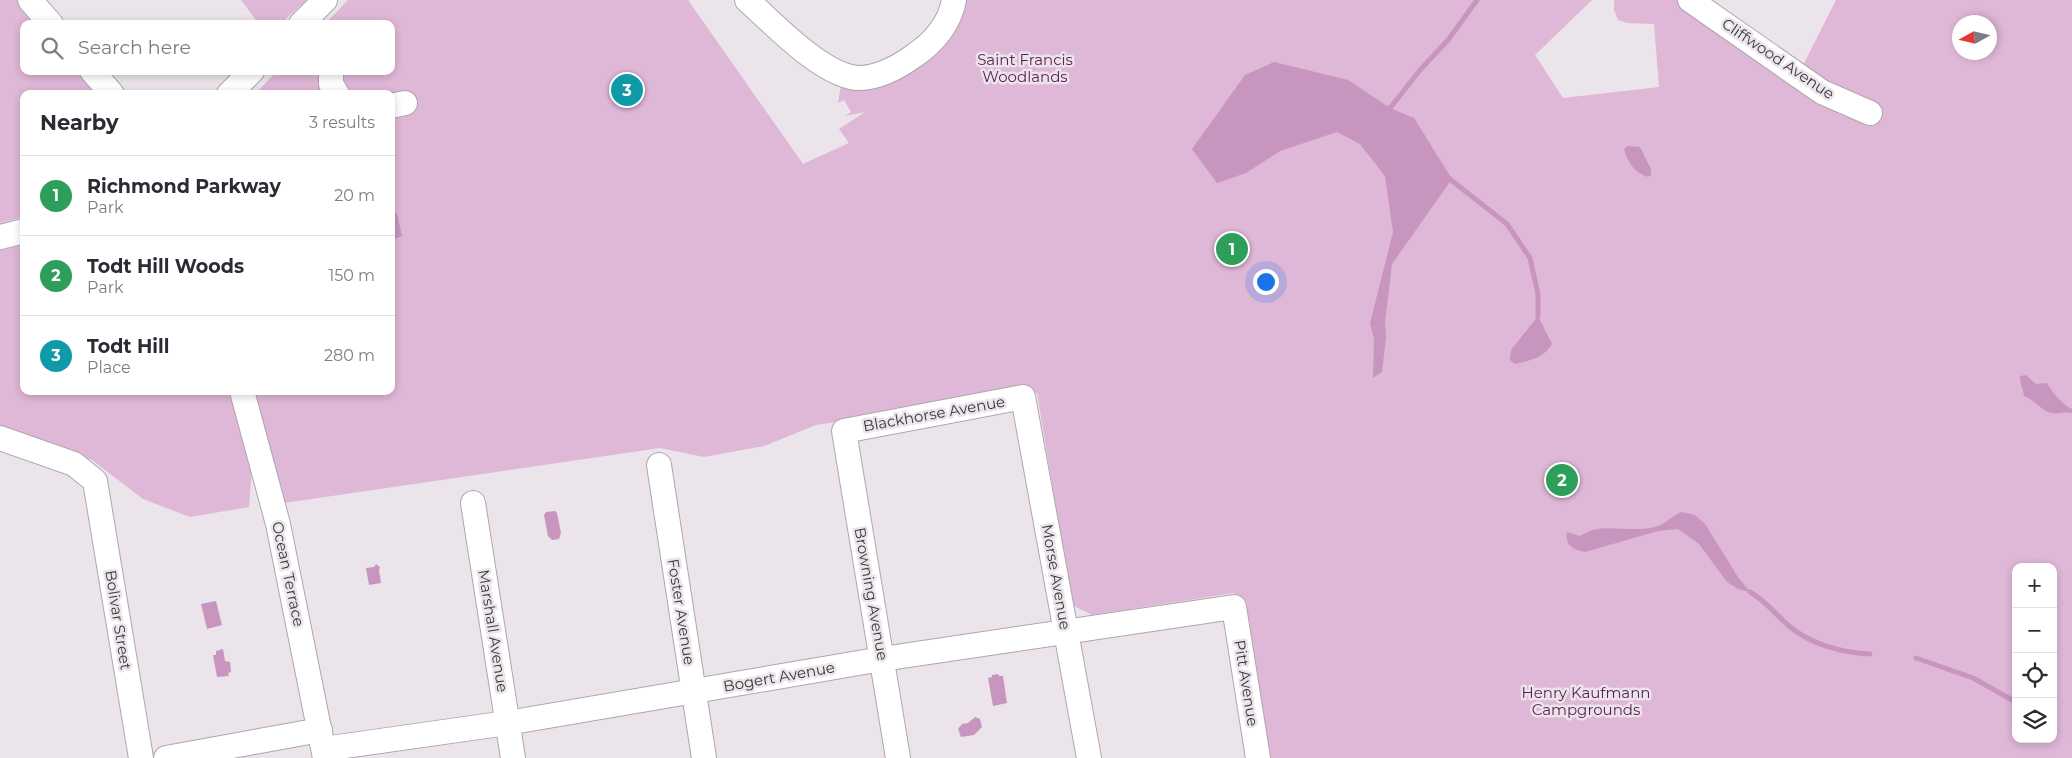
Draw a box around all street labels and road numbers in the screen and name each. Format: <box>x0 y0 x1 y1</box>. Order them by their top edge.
street label: Cliffwood Avenue <box>1718 14 1838 103</box>
street label: Blackhorse Avenue <box>861 392 1006 435</box>
street label: Ocean Terrace <box>268 520 309 628</box>
street label: Morse Avenue <box>1038 523 1075 631</box>
street label: Browning Avenue <box>850 526 893 662</box>
street label: Foster Avenue <box>664 557 699 666</box>
street label: Marshall Avenue <box>474 568 513 694</box>
street label: Bolivar Street <box>101 569 136 671</box>
street label: Pitt Avenue <box>1230 638 1263 727</box>
street label: Bogert Avenue <box>722 657 836 696</box>

